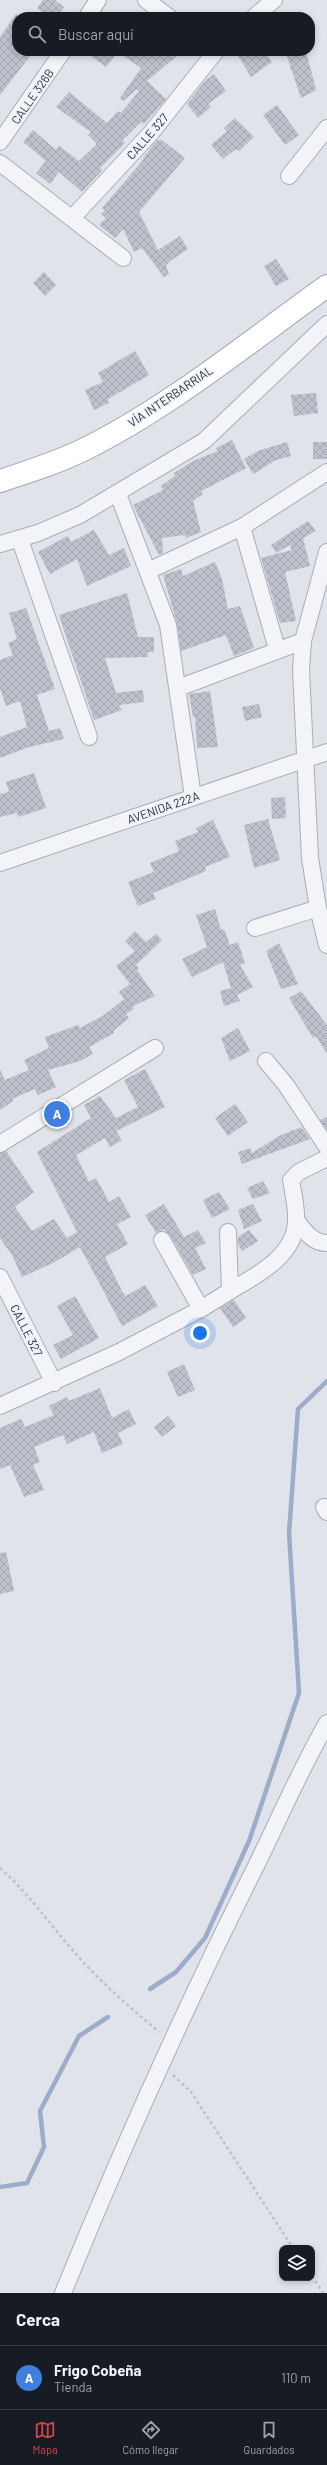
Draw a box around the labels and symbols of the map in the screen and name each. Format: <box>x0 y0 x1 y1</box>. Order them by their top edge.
street label: CALLE 326B <box>8 66 56 126</box>
street label: CALLE 327 <box>123 110 171 162</box>
street label: VÍA INTERBARRIAL <box>125 362 215 429</box>
street label: AVENIDA 222A <box>125 788 201 826</box>
pin: A <box>44 1099 70 1129</box>
street label: CALLE 327 <box>8 1302 46 1358</box>
your location <box>190 1323 210 1343</box>

